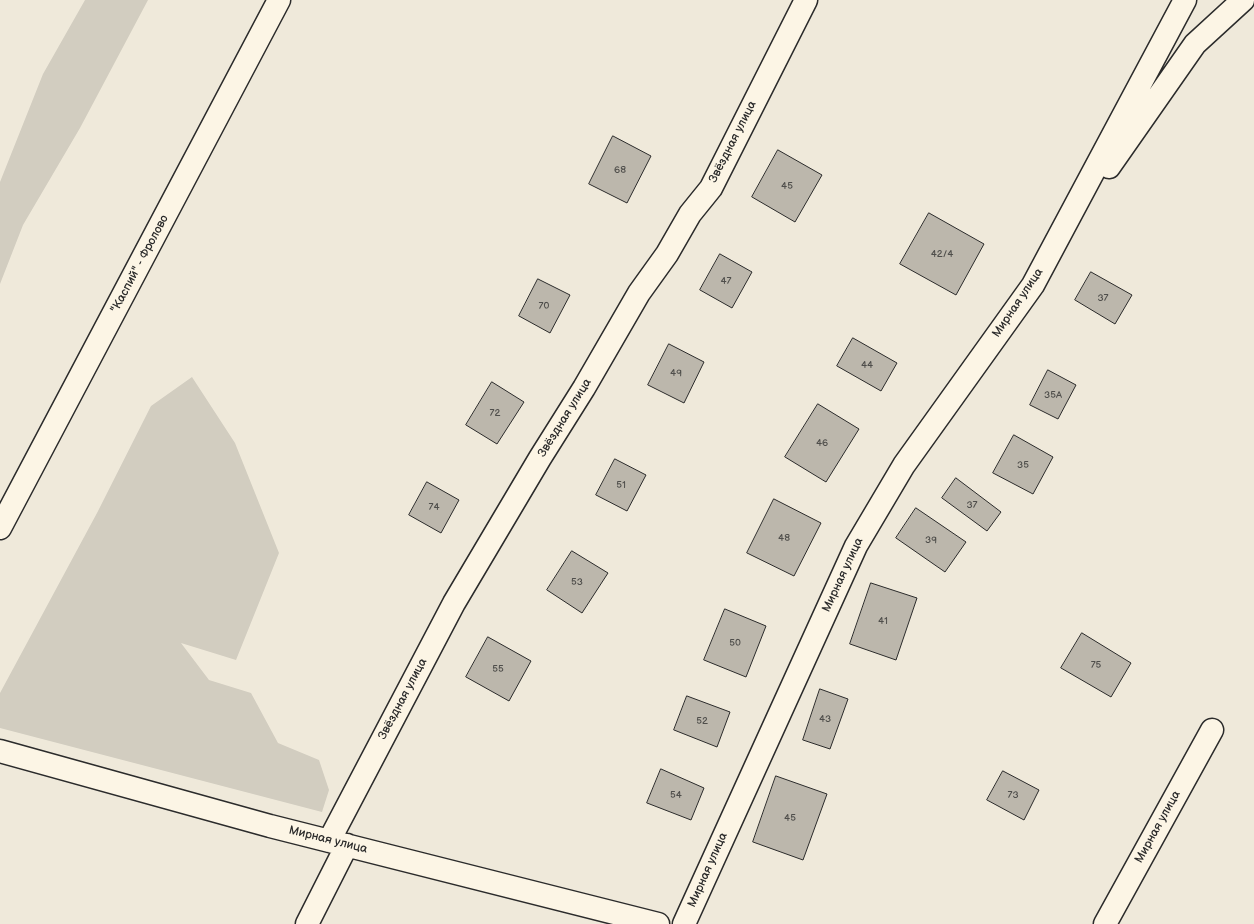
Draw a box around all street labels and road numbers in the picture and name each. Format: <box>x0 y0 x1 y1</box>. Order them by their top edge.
street label: Звёздная улица <box>706 99 760 185</box>
street label: "Каспий" - Фролово <box>108 213 172 315</box>
street label: Мирная улица <box>990 266 1046 340</box>
street label: Звёздная улица <box>535 376 595 460</box>
street label: Мирная улица <box>819 535 867 615</box>
street label: Звёздная улица <box>376 656 430 742</box>
street label: Мирная улица <box>1132 788 1184 866</box>
street label: Мирная улица <box>287 823 369 857</box>
street label: Мирная улица <box>685 830 731 910</box>

